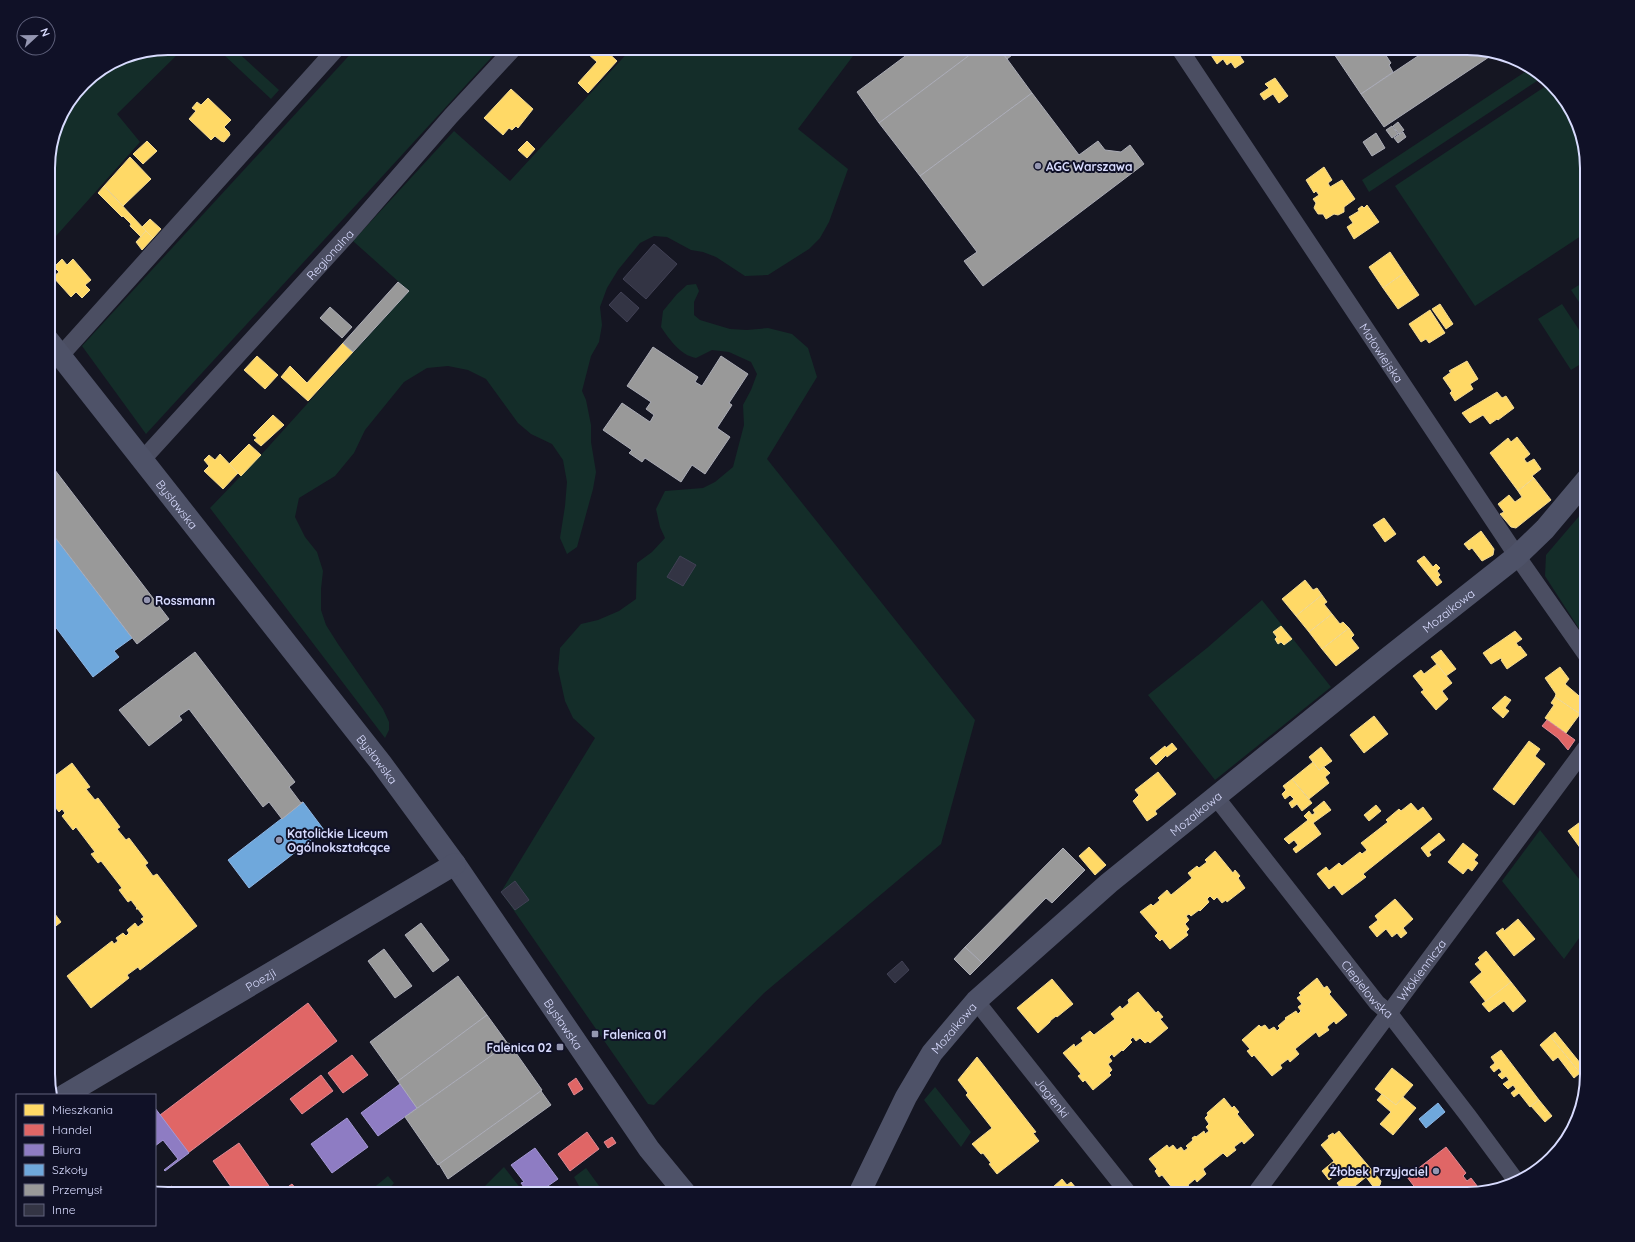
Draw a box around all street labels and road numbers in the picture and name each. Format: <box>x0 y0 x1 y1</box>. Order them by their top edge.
street label: Regionalna <box>303 226 356 283</box>
street label: Małowiejska <box>1357 320 1407 385</box>
street label: Bysławska <box>153 477 201 532</box>
street label: Mozaikowa <box>1419 585 1477 636</box>
street label: Bysławska <box>354 731 401 787</box>
street label: Mozaikowa <box>1167 788 1225 839</box>
street label: Włókiennicza <box>1393 936 1449 1004</box>
street label: Ciepielowska <box>1339 957 1397 1021</box>
street label: Poezji <box>242 965 278 994</box>
street label: Bysławska <box>541 996 586 1052</box>
street label: Mozaikowa <box>927 999 979 1056</box>
street label: Jagienki <box>1032 1074 1073 1120</box>

